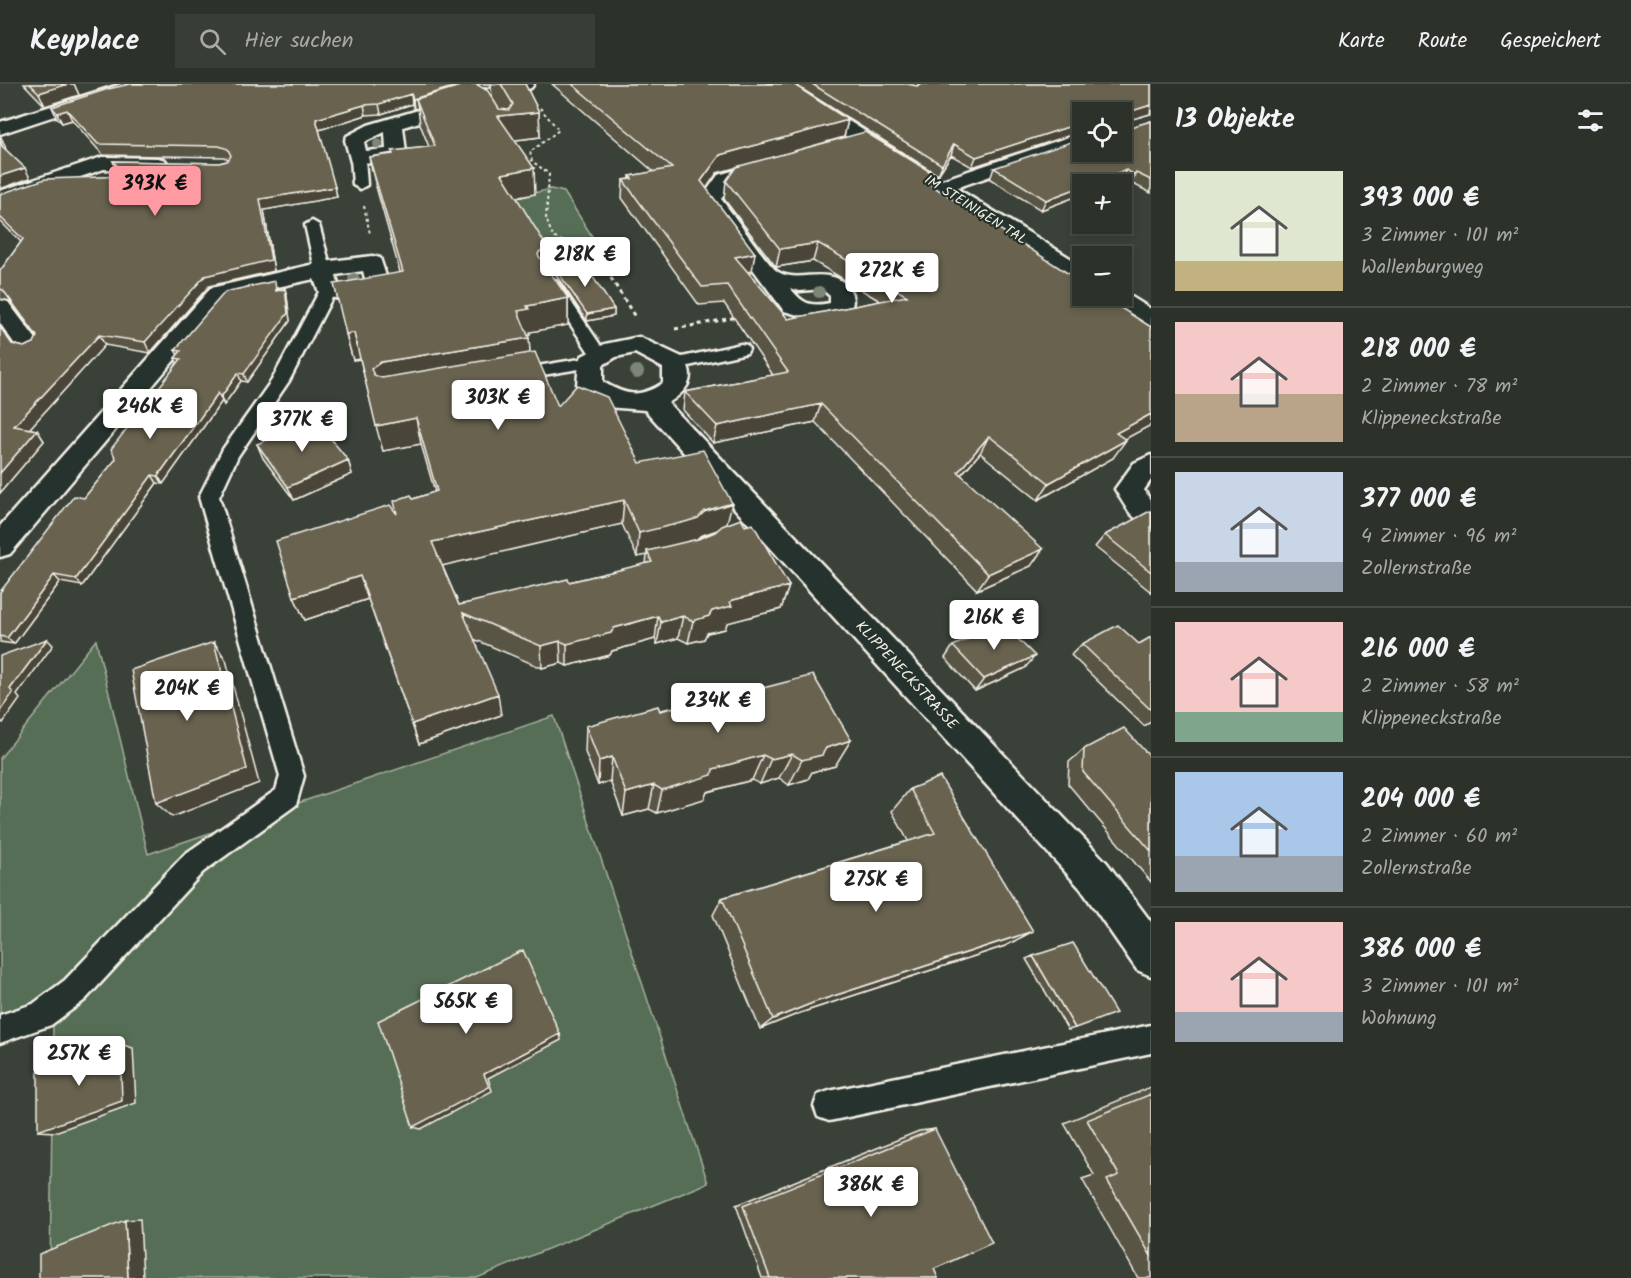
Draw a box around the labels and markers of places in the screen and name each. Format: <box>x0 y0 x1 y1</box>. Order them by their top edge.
pin: 393K € <box>106 166 204 217</box>
pin: 218K € <box>536 237 634 288</box>
pin: 272K € <box>843 253 941 304</box>
pin: 303K € <box>449 380 547 431</box>
pin: 246K € <box>101 389 199 440</box>
pin: 377K € <box>253 402 351 453</box>
pin: 216K € <box>945 600 1043 651</box>
pin: 204K € <box>138 671 236 722</box>
pin: 234K € <box>669 683 767 734</box>
pin: 275K € <box>827 862 925 913</box>
pin: 565K € <box>417 984 515 1035</box>
pin: 257K € <box>30 1036 128 1087</box>
pin: 386K € <box>822 1167 920 1218</box>

